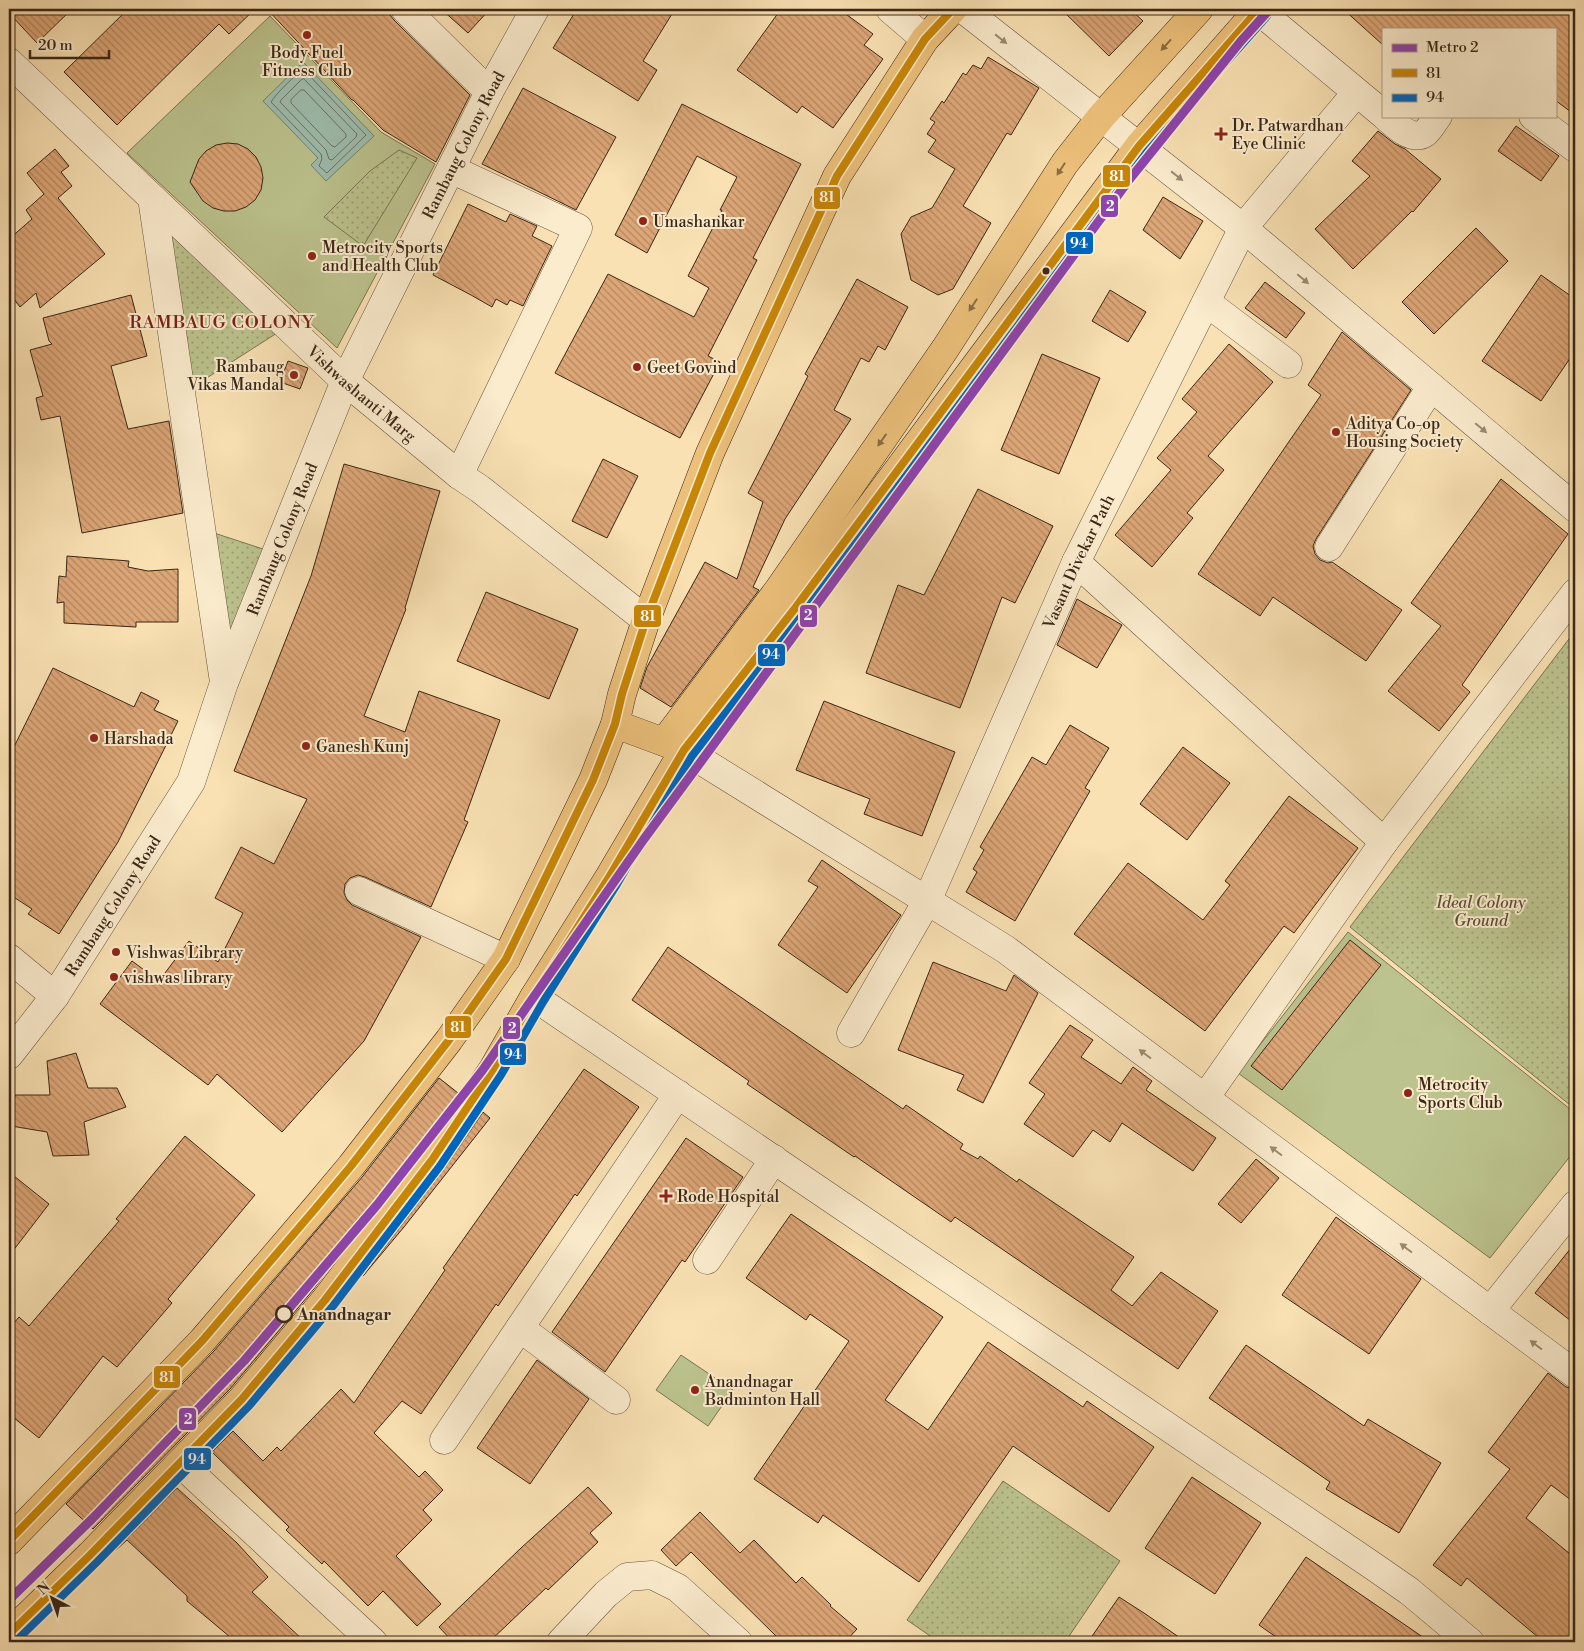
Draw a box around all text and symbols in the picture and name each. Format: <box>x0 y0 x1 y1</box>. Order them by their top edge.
scale bar <box>30 28 109 60</box>
legend <box>1382 28 1556 118</box>
marker: Body Fuel Fitness Club <box>301 29 313 41</box>
one-way arrow <box>995 33 1008 44</box>
text: 20 m <box>38 36 73 55</box>
one-way arrow <box>1160 38 1171 51</box>
text: Metro 2 <box>1426 38 1479 57</box>
place label: Body Fuel Fitness Club <box>262 43 352 81</box>
text: 81 <box>1426 64 1442 83</box>
street label: Rambaug Colony Road <box>418 68 510 223</box>
text: 94 <box>1426 88 1444 107</box>
place label: Dr. Patwardhan Eye Clinic <box>1232 116 1344 154</box>
marker: Dr. Patwardhan Eye Clinic <box>1214 127 1228 141</box>
one-way arrow <box>1056 162 1066 176</box>
line badge: 81 <box>1102 164 1131 188</box>
text: 81 <box>1109 168 1125 186</box>
one-way arrow <box>1170 171 1183 182</box>
line badge: 81 <box>813 186 841 210</box>
text: 81 <box>819 189 835 207</box>
line badge: 2 <box>1100 194 1119 218</box>
text: 2 <box>1106 198 1115 216</box>
place label: Umashankar <box>653 212 745 232</box>
marker: Umashankar <box>637 215 649 227</box>
line badge: 94 <box>1065 231 1094 255</box>
text: 94 <box>1070 235 1088 253</box>
place label: Metrocity Sports and Health Club <box>322 238 443 276</box>
marker: Metrocity Sports and Health Club <box>306 250 318 262</box>
unlabelled marker <box>1041 266 1051 276</box>
one-way arrow <box>1297 273 1309 284</box>
one-way arrow <box>968 299 978 312</box>
district label: RAMBAUG COLONY <box>129 311 315 334</box>
street label: Vishwashanti Marg <box>302 341 420 447</box>
place label: Rambaug Vikas Mandal <box>186 357 285 395</box>
place label: Geet Govind <box>647 358 736 378</box>
marker: Geet Govind <box>631 361 643 373</box>
marker: Rambaug Vikas Mandal <box>288 369 300 381</box>
place label: Aditya Co-op Housing Society <box>1345 414 1464 452</box>
one-way arrow <box>1475 423 1488 434</box>
marker: Aditya Co-op Housing Society <box>1330 426 1342 438</box>
one-way arrow <box>877 433 887 447</box>
street label: Rambaug Colony Road <box>243 460 322 619</box>
street label: Vasant Divekar Path <box>1038 491 1119 633</box>
line badge: 81 <box>633 604 662 628</box>
line badge: 2 <box>799 604 818 628</box>
text: 2 <box>804 607 813 625</box>
text: 81 <box>640 608 656 626</box>
line badge: 94 <box>757 643 786 667</box>
text: 94 <box>762 646 780 664</box>
place label: Harshada <box>104 729 175 749</box>
marker: Harshada <box>88 732 100 744</box>
place label: Ganesh Kunj <box>316 737 409 757</box>
marker: Ganesh Kunj <box>300 740 312 752</box>
street label: Rambaug Colony Road <box>61 832 165 980</box>
park label: Ideal Colony Ground <box>1435 893 1526 931</box>
place label: Vishwas Library <box>125 943 243 963</box>
marker: Vishwas Library <box>110 946 122 958</box>
place label: vishwas library <box>123 968 233 988</box>
marker: vishwas library <box>108 971 120 983</box>
line badge: 81 <box>444 1015 472 1039</box>
line badge: 2 <box>502 1016 521 1040</box>
text: 81 <box>450 1019 466 1037</box>
text: 2 <box>508 1020 517 1038</box>
line badge: 94 <box>499 1042 527 1066</box>
text: 94 <box>504 1046 522 1064</box>
one-way arrow <box>1138 1049 1152 1059</box>
place label: Metrocity Sports Club <box>1418 1075 1503 1113</box>
marker: Metrocity Sports Club <box>1402 1087 1414 1099</box>
one-way arrow <box>1269 1146 1283 1156</box>
place label: Rode Hospital <box>677 1187 780 1207</box>
marker: Rode Hospital <box>659 1189 673 1203</box>
one-way arrow <box>1399 1243 1413 1253</box>
marker: Anandnagar <box>275 1305 293 1323</box>
place label: Anandnagar <box>296 1305 391 1325</box>
one-way arrow <box>1529 1340 1543 1350</box>
line badge: 81 <box>153 1365 181 1389</box>
text: 81 <box>159 1369 175 1387</box>
place label: Anandnagar Badminton Hall <box>704 1372 820 1410</box>
marker: Anandnagar Badminton Hall <box>689 1384 701 1396</box>
line badge: 2 <box>178 1407 197 1431</box>
text: 2 <box>184 1411 193 1429</box>
line badge: 94 <box>183 1447 212 1471</box>
text: 94 <box>188 1451 206 1469</box>
north arrow <box>28 1574 78 1624</box>
text: N <box>34 1579 54 1599</box>

